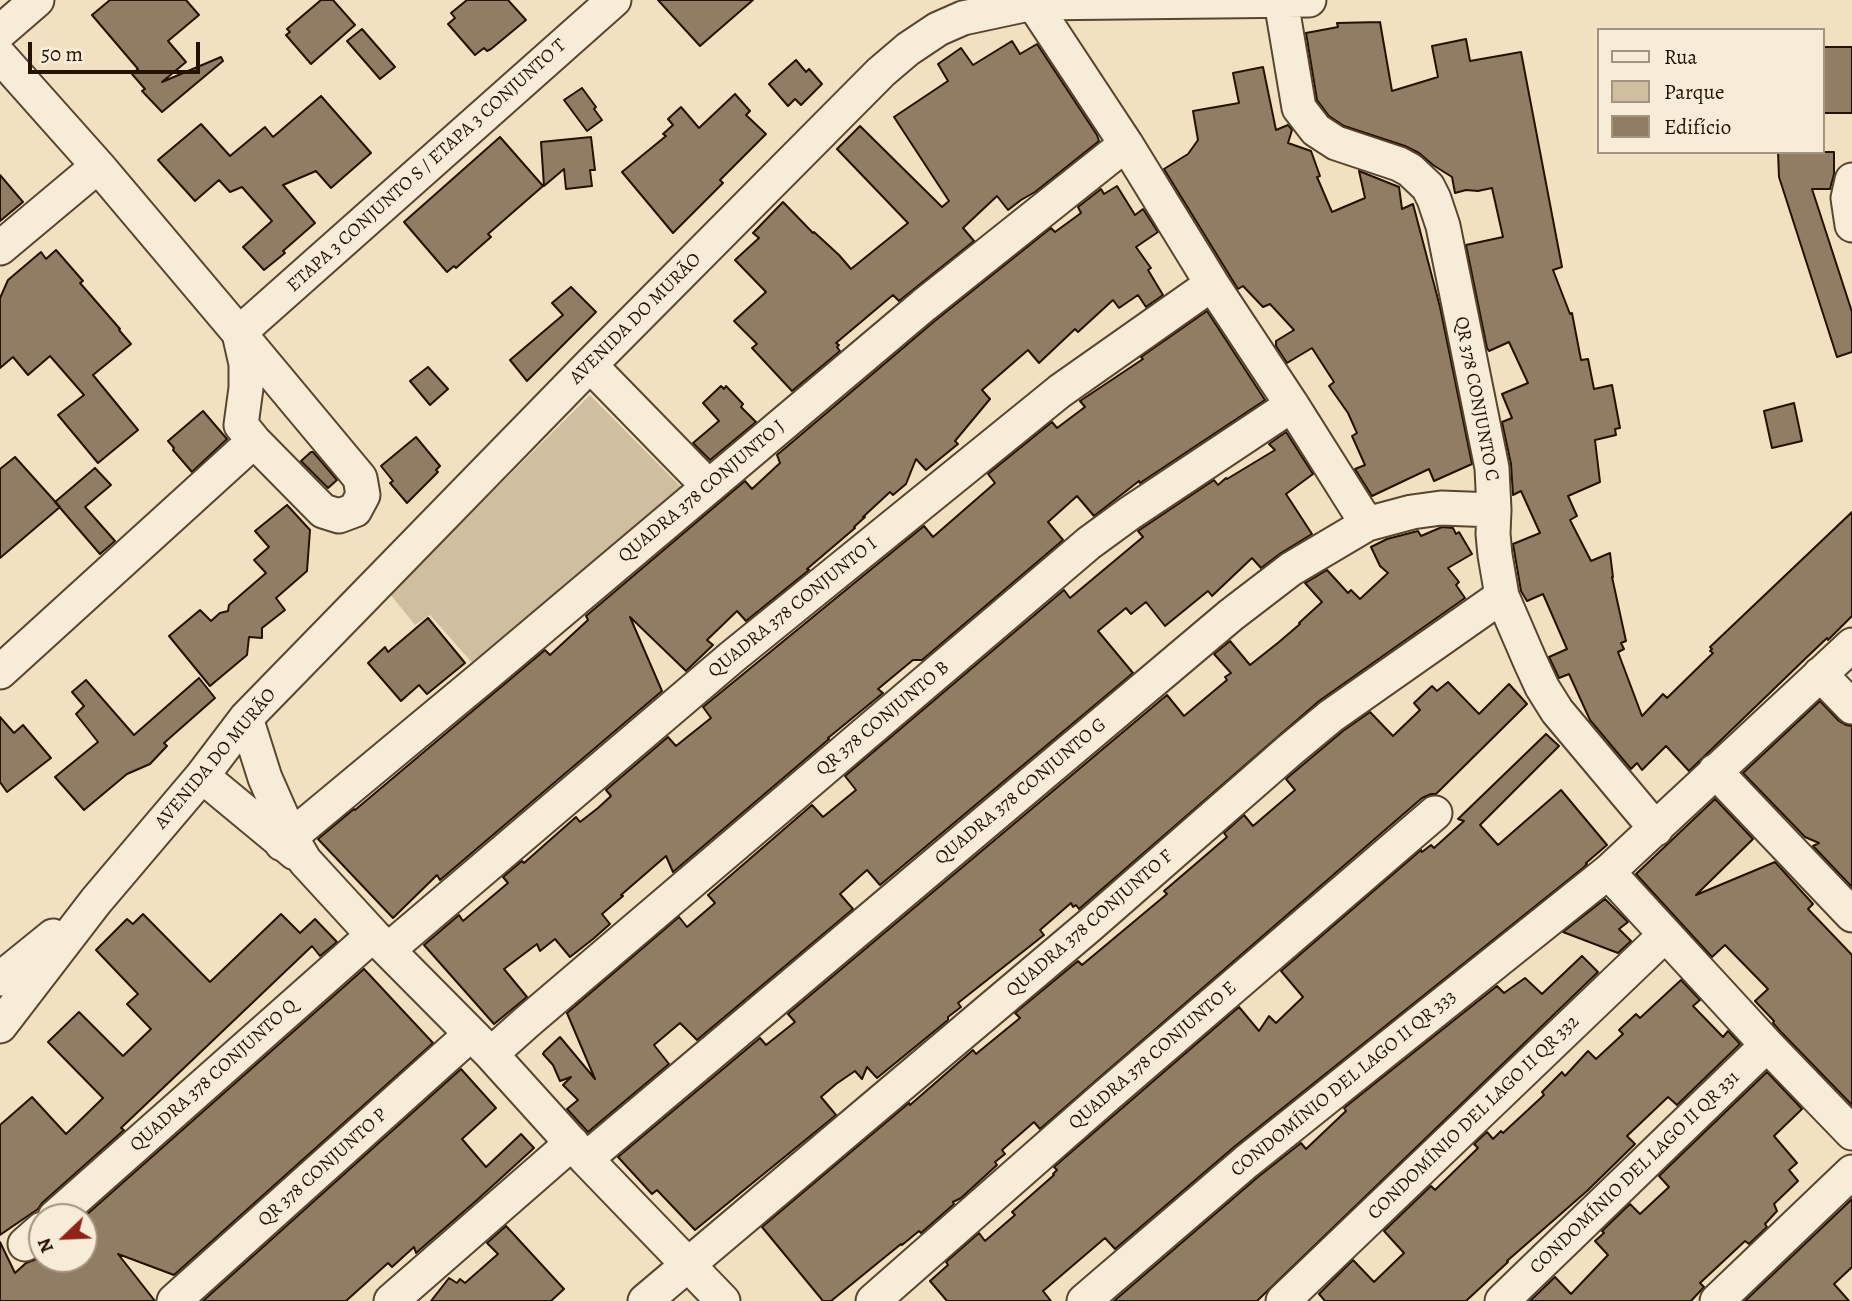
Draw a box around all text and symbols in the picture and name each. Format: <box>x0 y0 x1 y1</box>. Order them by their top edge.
scale bar <box>32 28 203 72</box>
legend <box>1596 28 1824 154</box>
street label: ETAPA 3 CONJUNTO S / ETAPA 3 CONJUNTO T <box>283 35 571 297</box>
text: 50 m <box>41 40 83 68</box>
text: Rua <box>1664 43 1697 71</box>
text: Parque <box>1664 78 1724 106</box>
text: Edifício <box>1664 113 1731 141</box>
street label: AVENIDA DO MURÃO <box>565 248 707 390</box>
street label: QR 378 CONJUNTO C <box>1449 315 1503 483</box>
street label: QUADRA 378 CONJUNTO J <box>614 416 790 568</box>
street label: QUADRA 378 CONJUNTO I <box>704 533 882 683</box>
street label: QR 378 CONJUNTO B <box>812 657 954 781</box>
street label: AVENIDA DO MURÃO <box>151 684 281 834</box>
street label: QUADRA 378 CONJUNTO G <box>931 714 1111 870</box>
street label: QUADRA 378 CONJUNTO F <box>1002 845 1178 1003</box>
street label: QUADRA 378 CONJUNTO E <box>1064 977 1242 1135</box>
street label: CONDOMÍNIO DEL LAGO II QR 333 <box>1227 986 1461 1182</box>
street label: QUADRA 378 CONJUNTO Q <box>126 995 302 1157</box>
street label: CONDOMÍNIO DEL LAGO II QR 332 <box>1364 1011 1584 1225</box>
street label: CONDOMÍNIO DEL LAGO II QR 331 <box>1526 1067 1744 1279</box>
street label: QR 378 CONJUNTO P <box>254 1104 392 1232</box>
north arrow <box>28 1203 98 1273</box>
text: N <box>31 1234 60 1257</box>

